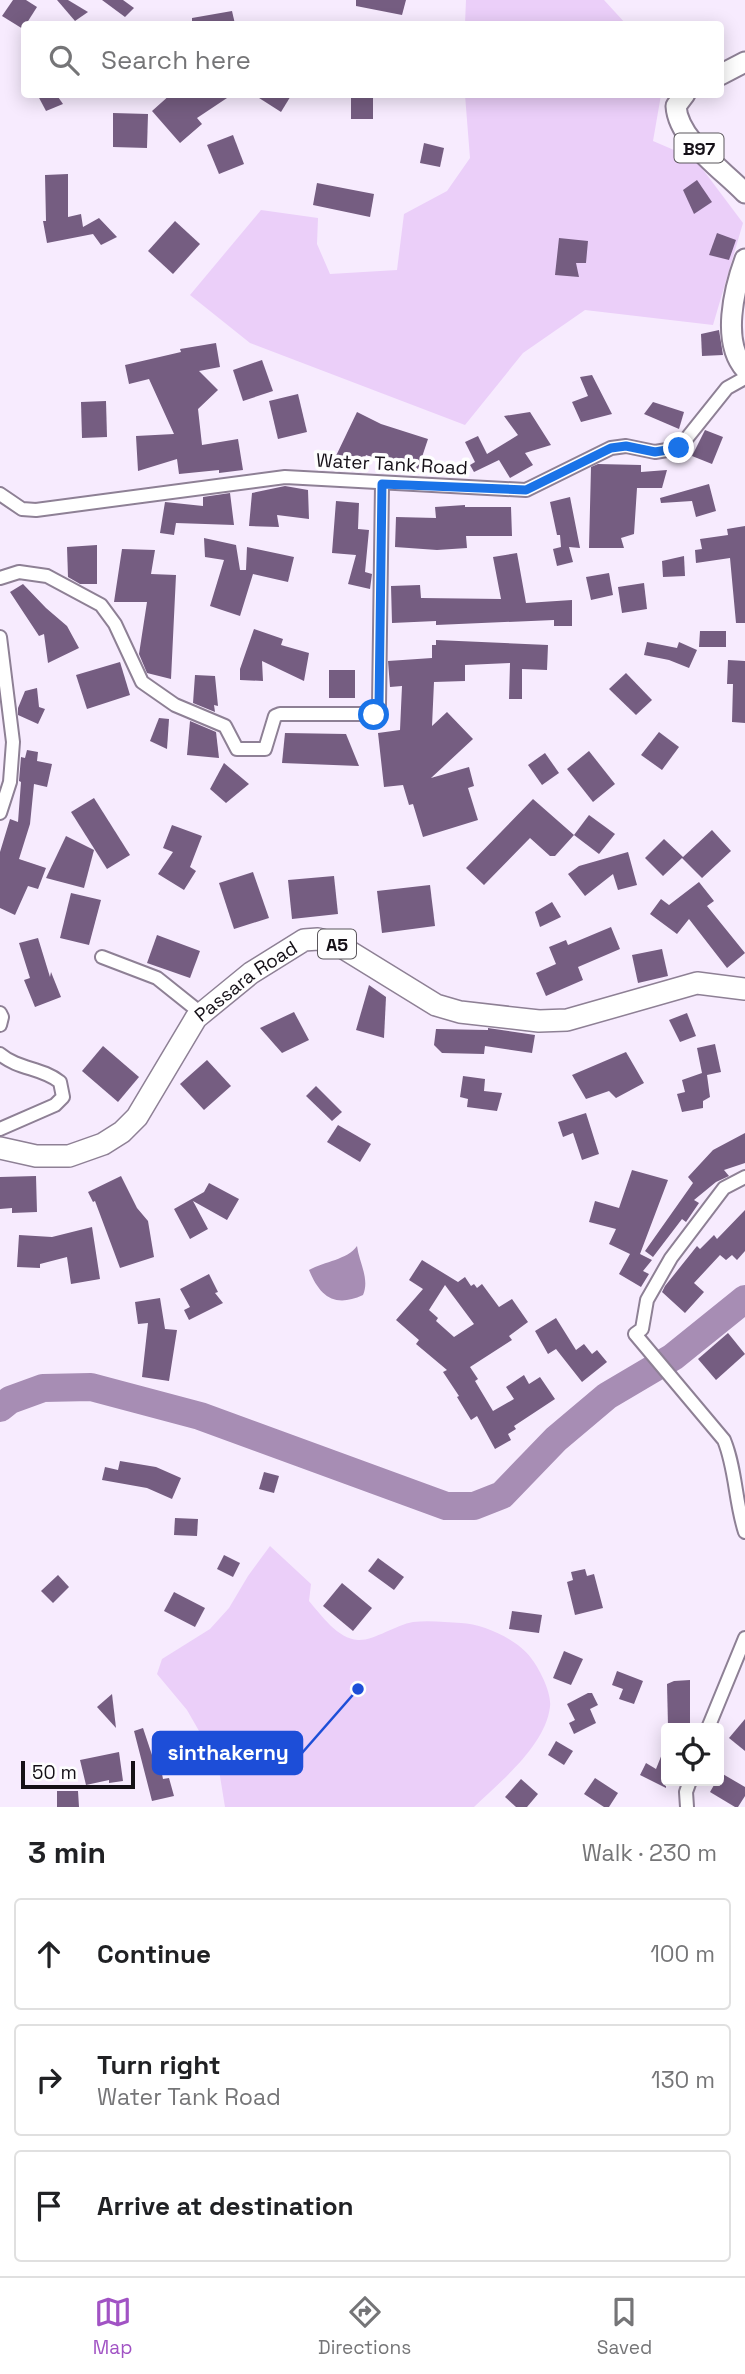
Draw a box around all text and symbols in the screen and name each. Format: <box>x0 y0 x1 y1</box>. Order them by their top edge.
search box <box>21 21 724 98</box>
icon: search <box>45 41 83 79</box>
text: Search here <box>101 43 251 77</box>
road number: B97 <box>674 134 724 162</box>
route end <box>663 432 694 463</box>
street label: Water Tank Road <box>316 448 468 480</box>
route start <box>358 699 389 730</box>
road number: A5 <box>318 930 356 959</box>
street label: Passara Road <box>189 935 302 1027</box>
map controls <box>661 1723 724 1786</box>
button: locate <box>661 1723 724 1786</box>
callout: sinthakerny <box>153 1732 302 1774</box>
text: sinthakerny <box>167 1739 289 1766</box>
scale bar <box>21 1758 135 1790</box>
text: 50 m <box>32 1760 77 1785</box>
text: 3 min <box>28 1833 106 1872</box>
text: Walk · 230 m <box>582 1838 717 1868</box>
icon: ahead <box>30 1935 68 1973</box>
text: Continue <box>97 1937 211 1971</box>
text: 100 m <box>650 1939 715 1969</box>
text: Turn right <box>97 2048 221 2082</box>
icon: right <box>30 2061 68 2099</box>
text: 130 m <box>651 2065 715 2095</box>
text: Water Tank Road <box>97 2082 281 2112</box>
icon: arrive <box>30 2187 68 2225</box>
text: Arrive at destination <box>97 2189 354 2223</box>
tab: Map <box>93 2293 132 2360</box>
tab: Directions <box>318 2293 411 2360</box>
tab: Saved <box>597 2293 652 2360</box>

